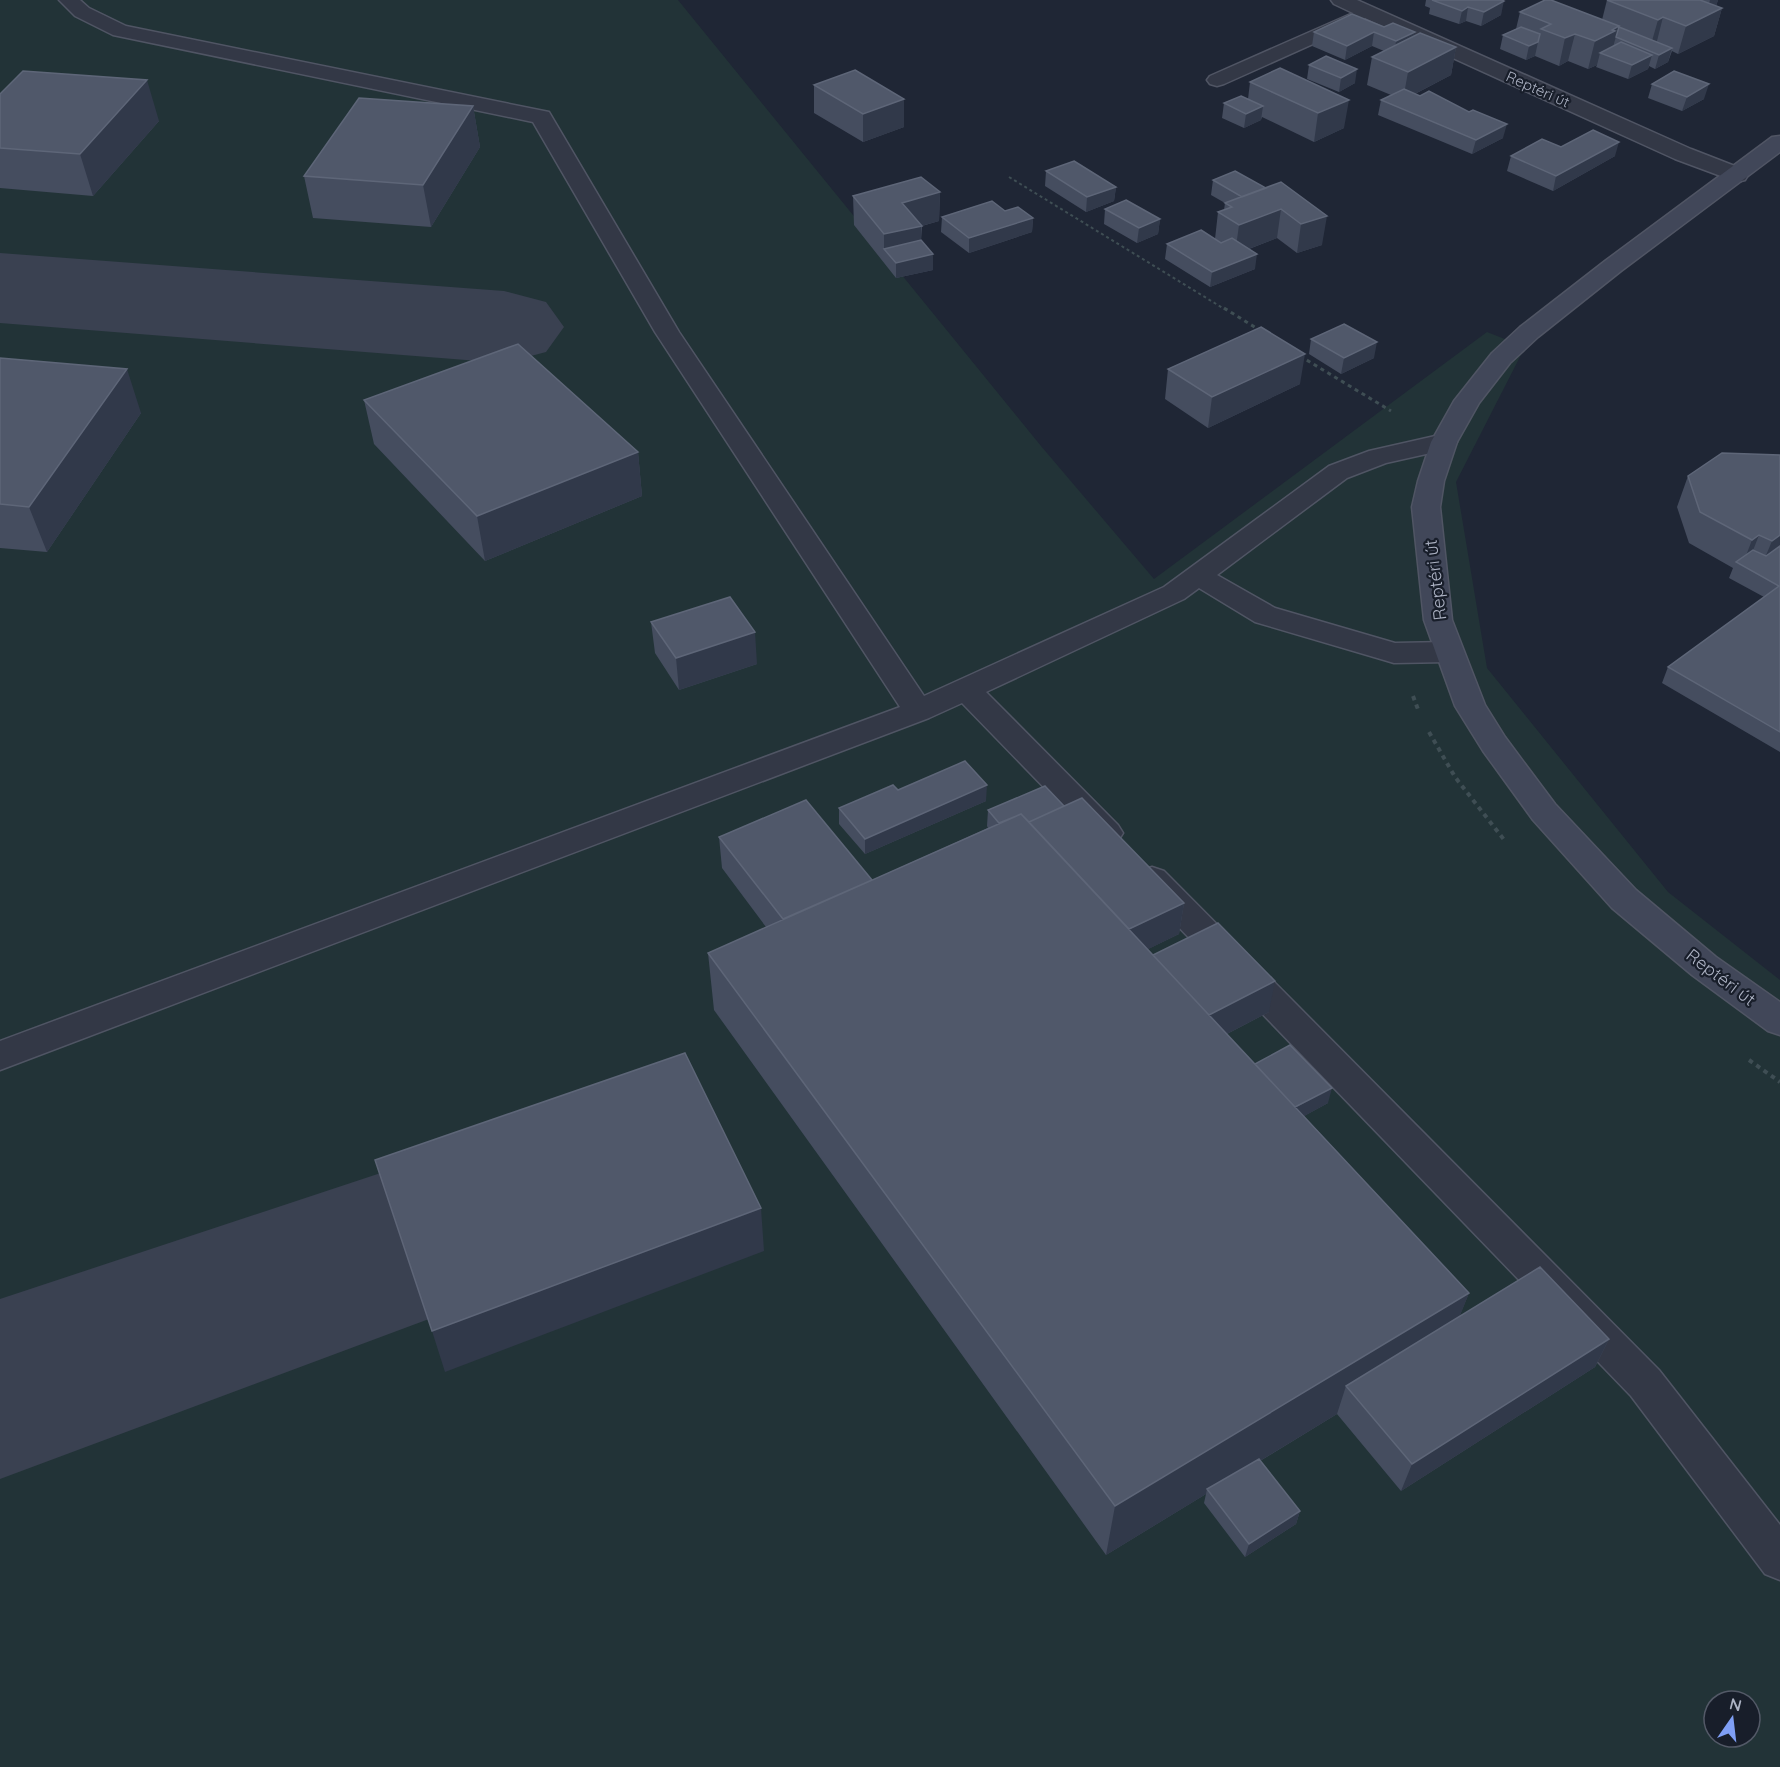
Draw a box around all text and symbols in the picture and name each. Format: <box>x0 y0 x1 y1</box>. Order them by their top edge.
street label: Reptéri út <box>1503 67 1573 111</box>
street label: Reptéri út <box>1419 538 1451 622</box>
street label: Reptéri út <box>1682 943 1760 1011</box>
north arrow <box>1702 1689 1762 1749</box>
text: N <box>1728 1693 1744 1716</box>

